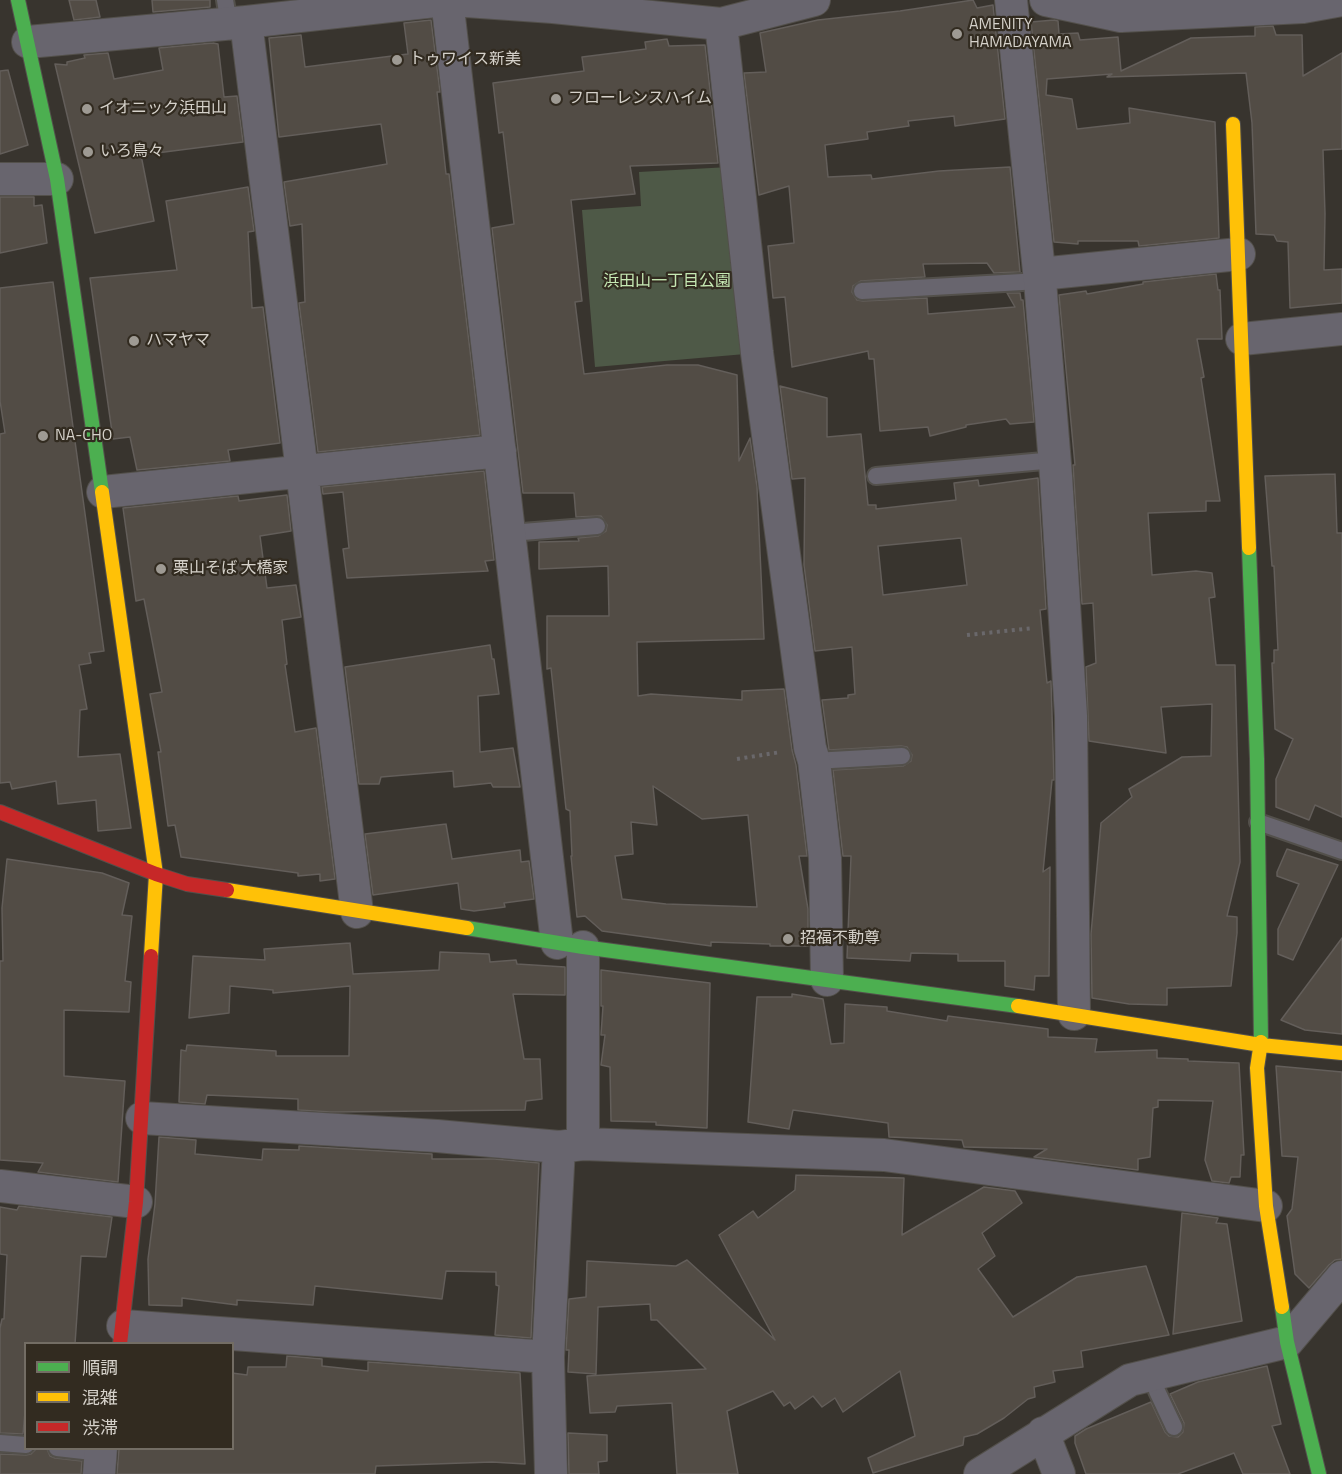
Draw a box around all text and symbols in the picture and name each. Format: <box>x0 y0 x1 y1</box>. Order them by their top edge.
place label: AMENITY HAMADAYAMA <box>969 15 1072 53</box>
marker: AMENITY HAMADAYAMA <box>950 27 964 41</box>
place label: トゥワイス新美 <box>409 50 521 70</box>
marker: トゥワイス新美 <box>390 53 404 67</box>
place label: フローレンスハイム <box>568 89 712 109</box>
marker: フローレンスハイム <box>549 92 563 106</box>
place label: イオニック浜田山 <box>99 99 227 119</box>
marker: イオニック浜田山 <box>80 102 94 116</box>
place label: いろ鳥々 <box>100 142 164 162</box>
marker: いろ鳥々 <box>81 145 95 159</box>
park label: 浜田山一丁目公園 <box>603 272 731 292</box>
place label: ハマヤマ <box>146 331 210 351</box>
marker: ハマヤマ <box>127 334 141 348</box>
place label: NA-CHO <box>55 426 112 446</box>
marker: NA-CHO <box>36 429 50 443</box>
place label: 栗山そば 大橋家 <box>173 559 289 579</box>
marker: 栗山そば 大橋家 <box>154 562 168 576</box>
place label: 招福不動尊 <box>800 929 880 949</box>
marker: 招福不動尊 <box>781 932 795 946</box>
legend <box>24 1342 234 1450</box>
text: 順調 <box>82 1354 118 1381</box>
text: 混雑 <box>82 1384 118 1411</box>
text: 渋滞 <box>82 1414 118 1441</box>

